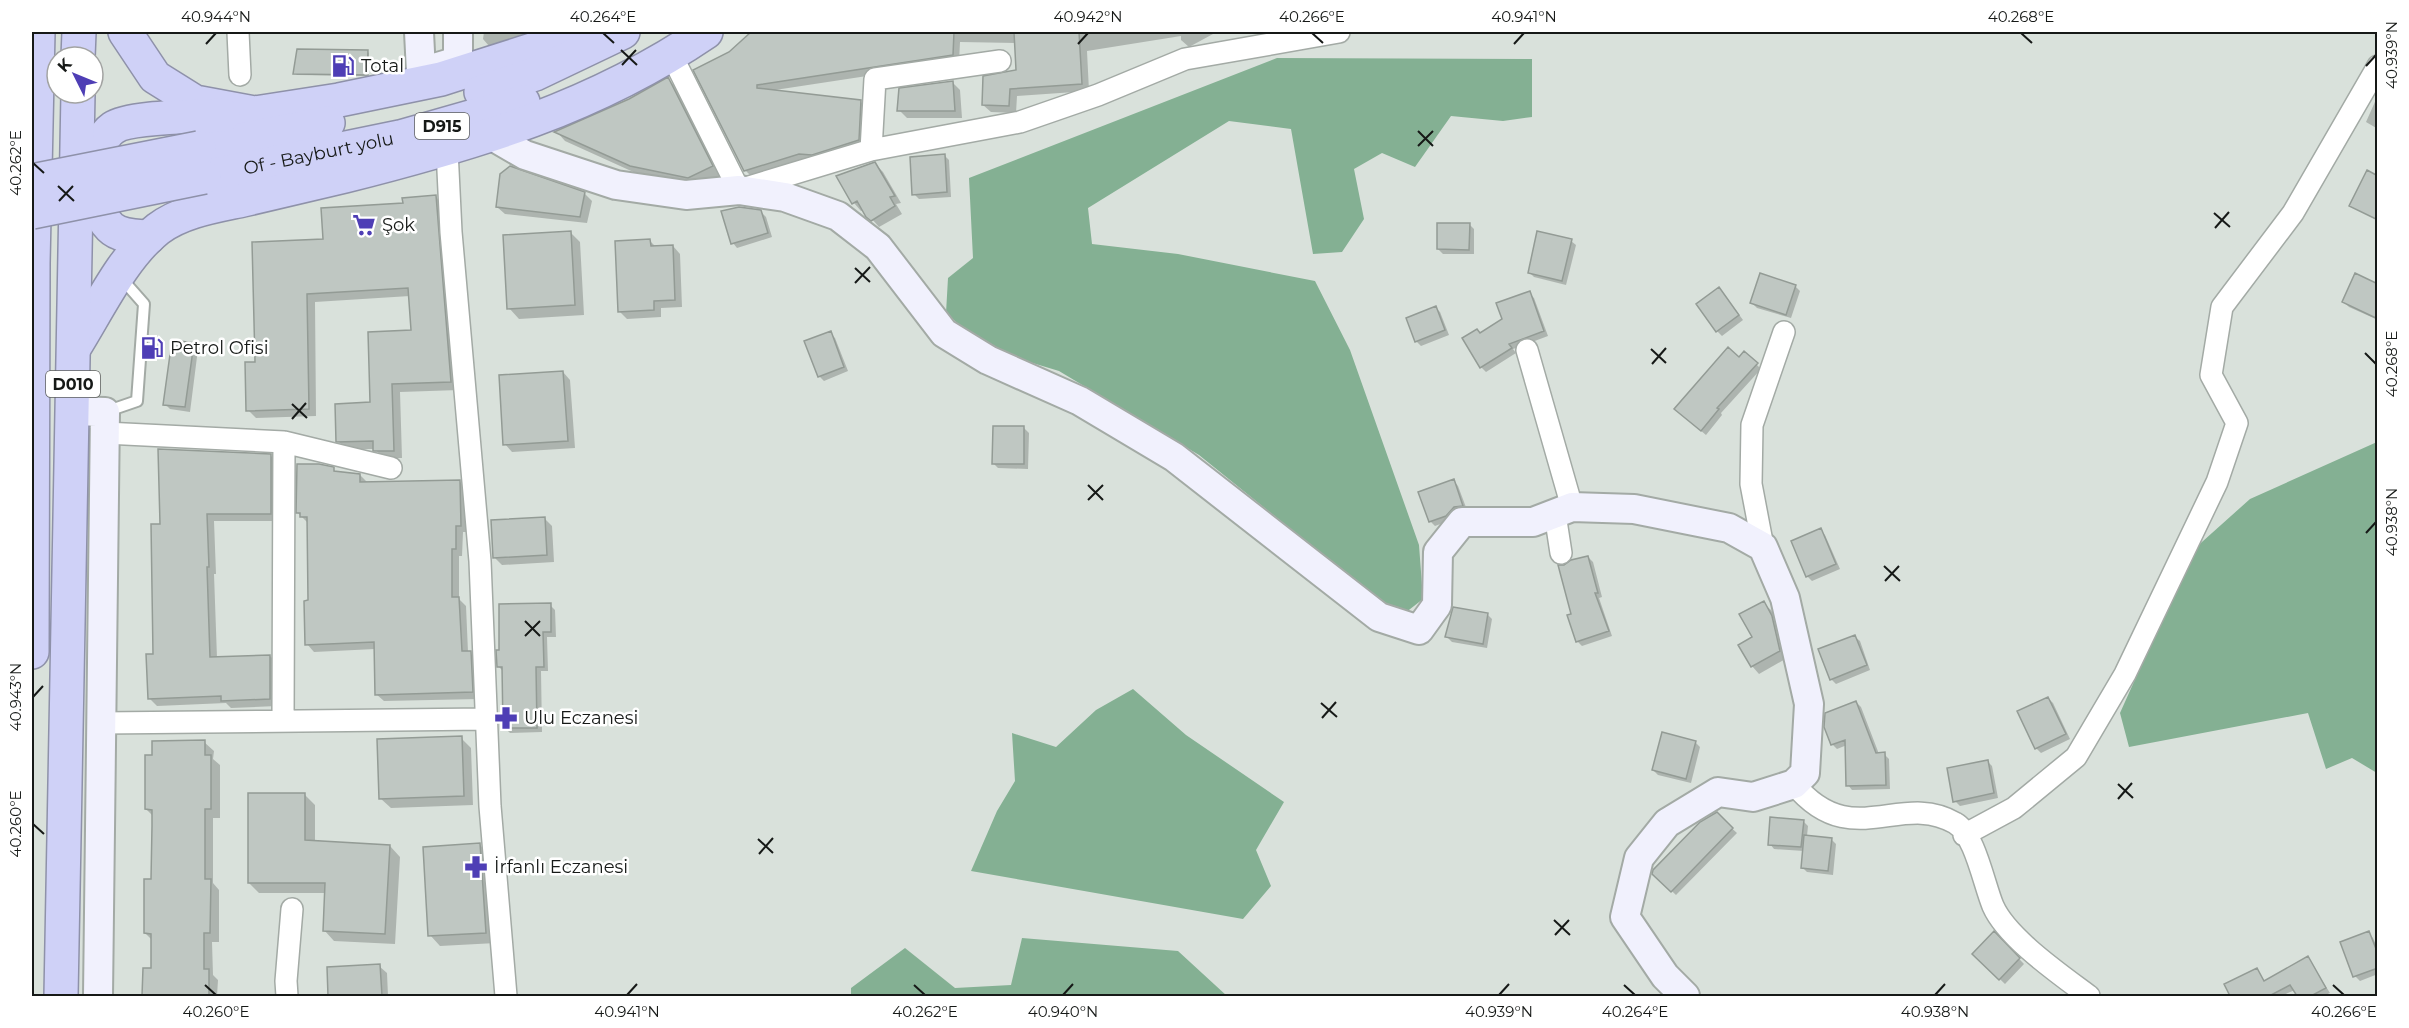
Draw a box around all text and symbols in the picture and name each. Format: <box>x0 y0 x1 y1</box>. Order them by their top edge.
text: 40.944°N <box>181 7 251 26</box>
text: 40.264°E <box>570 7 636 26</box>
text: 40.942°N <box>1054 7 1122 26</box>
text: 40.266°E <box>1279 7 1345 26</box>
text: 40.941°N <box>1491 7 1557 26</box>
text: 40.268°E <box>1988 7 2054 26</box>
text: 40.939°N <box>2382 21 2401 89</box>
north arrow <box>45 45 105 105</box>
text: K <box>53 53 76 76</box>
fuel station icon: Total <box>330 53 356 79</box>
place label: Total <box>361 55 404 77</box>
road number: D915 <box>415 113 469 139</box>
street label: Of - Bayburt yolu <box>242 128 396 180</box>
text: 40.262°E <box>6 130 25 196</box>
supermarket icon: Şok <box>351 212 377 238</box>
place label: Şok <box>382 214 415 236</box>
text: 40.268°E <box>2382 331 2401 397</box>
fuel station icon: Petrol Ofisi <box>139 335 165 361</box>
place label: Petrol Ofisi <box>170 337 269 359</box>
road number: D010 <box>46 371 100 397</box>
text: 40.938°N <box>2382 488 2401 556</box>
text: 40.943°N <box>6 663 25 731</box>
pharmacy icon: Ulu Eczanesi <box>493 705 519 731</box>
place label: Ulu Eczanesi <box>524 707 638 729</box>
text: 40.260°E <box>6 791 25 857</box>
pharmacy icon: İrfanlı Eczanesi <box>463 854 489 880</box>
place label: İrfanlı Eczanesi <box>494 856 628 878</box>
text: 40.260°E <box>183 1002 249 1021</box>
text: 40.941°N <box>594 1002 660 1021</box>
text: 40.262°E <box>892 1002 958 1021</box>
text: 40.940°N <box>1028 1002 1098 1021</box>
text: 40.939°N <box>1465 1002 1533 1021</box>
text: 40.264°E <box>1602 1002 1668 1021</box>
text: 40.938°N <box>1901 1002 1969 1021</box>
text: 40.266°E <box>2311 1002 2377 1021</box>

